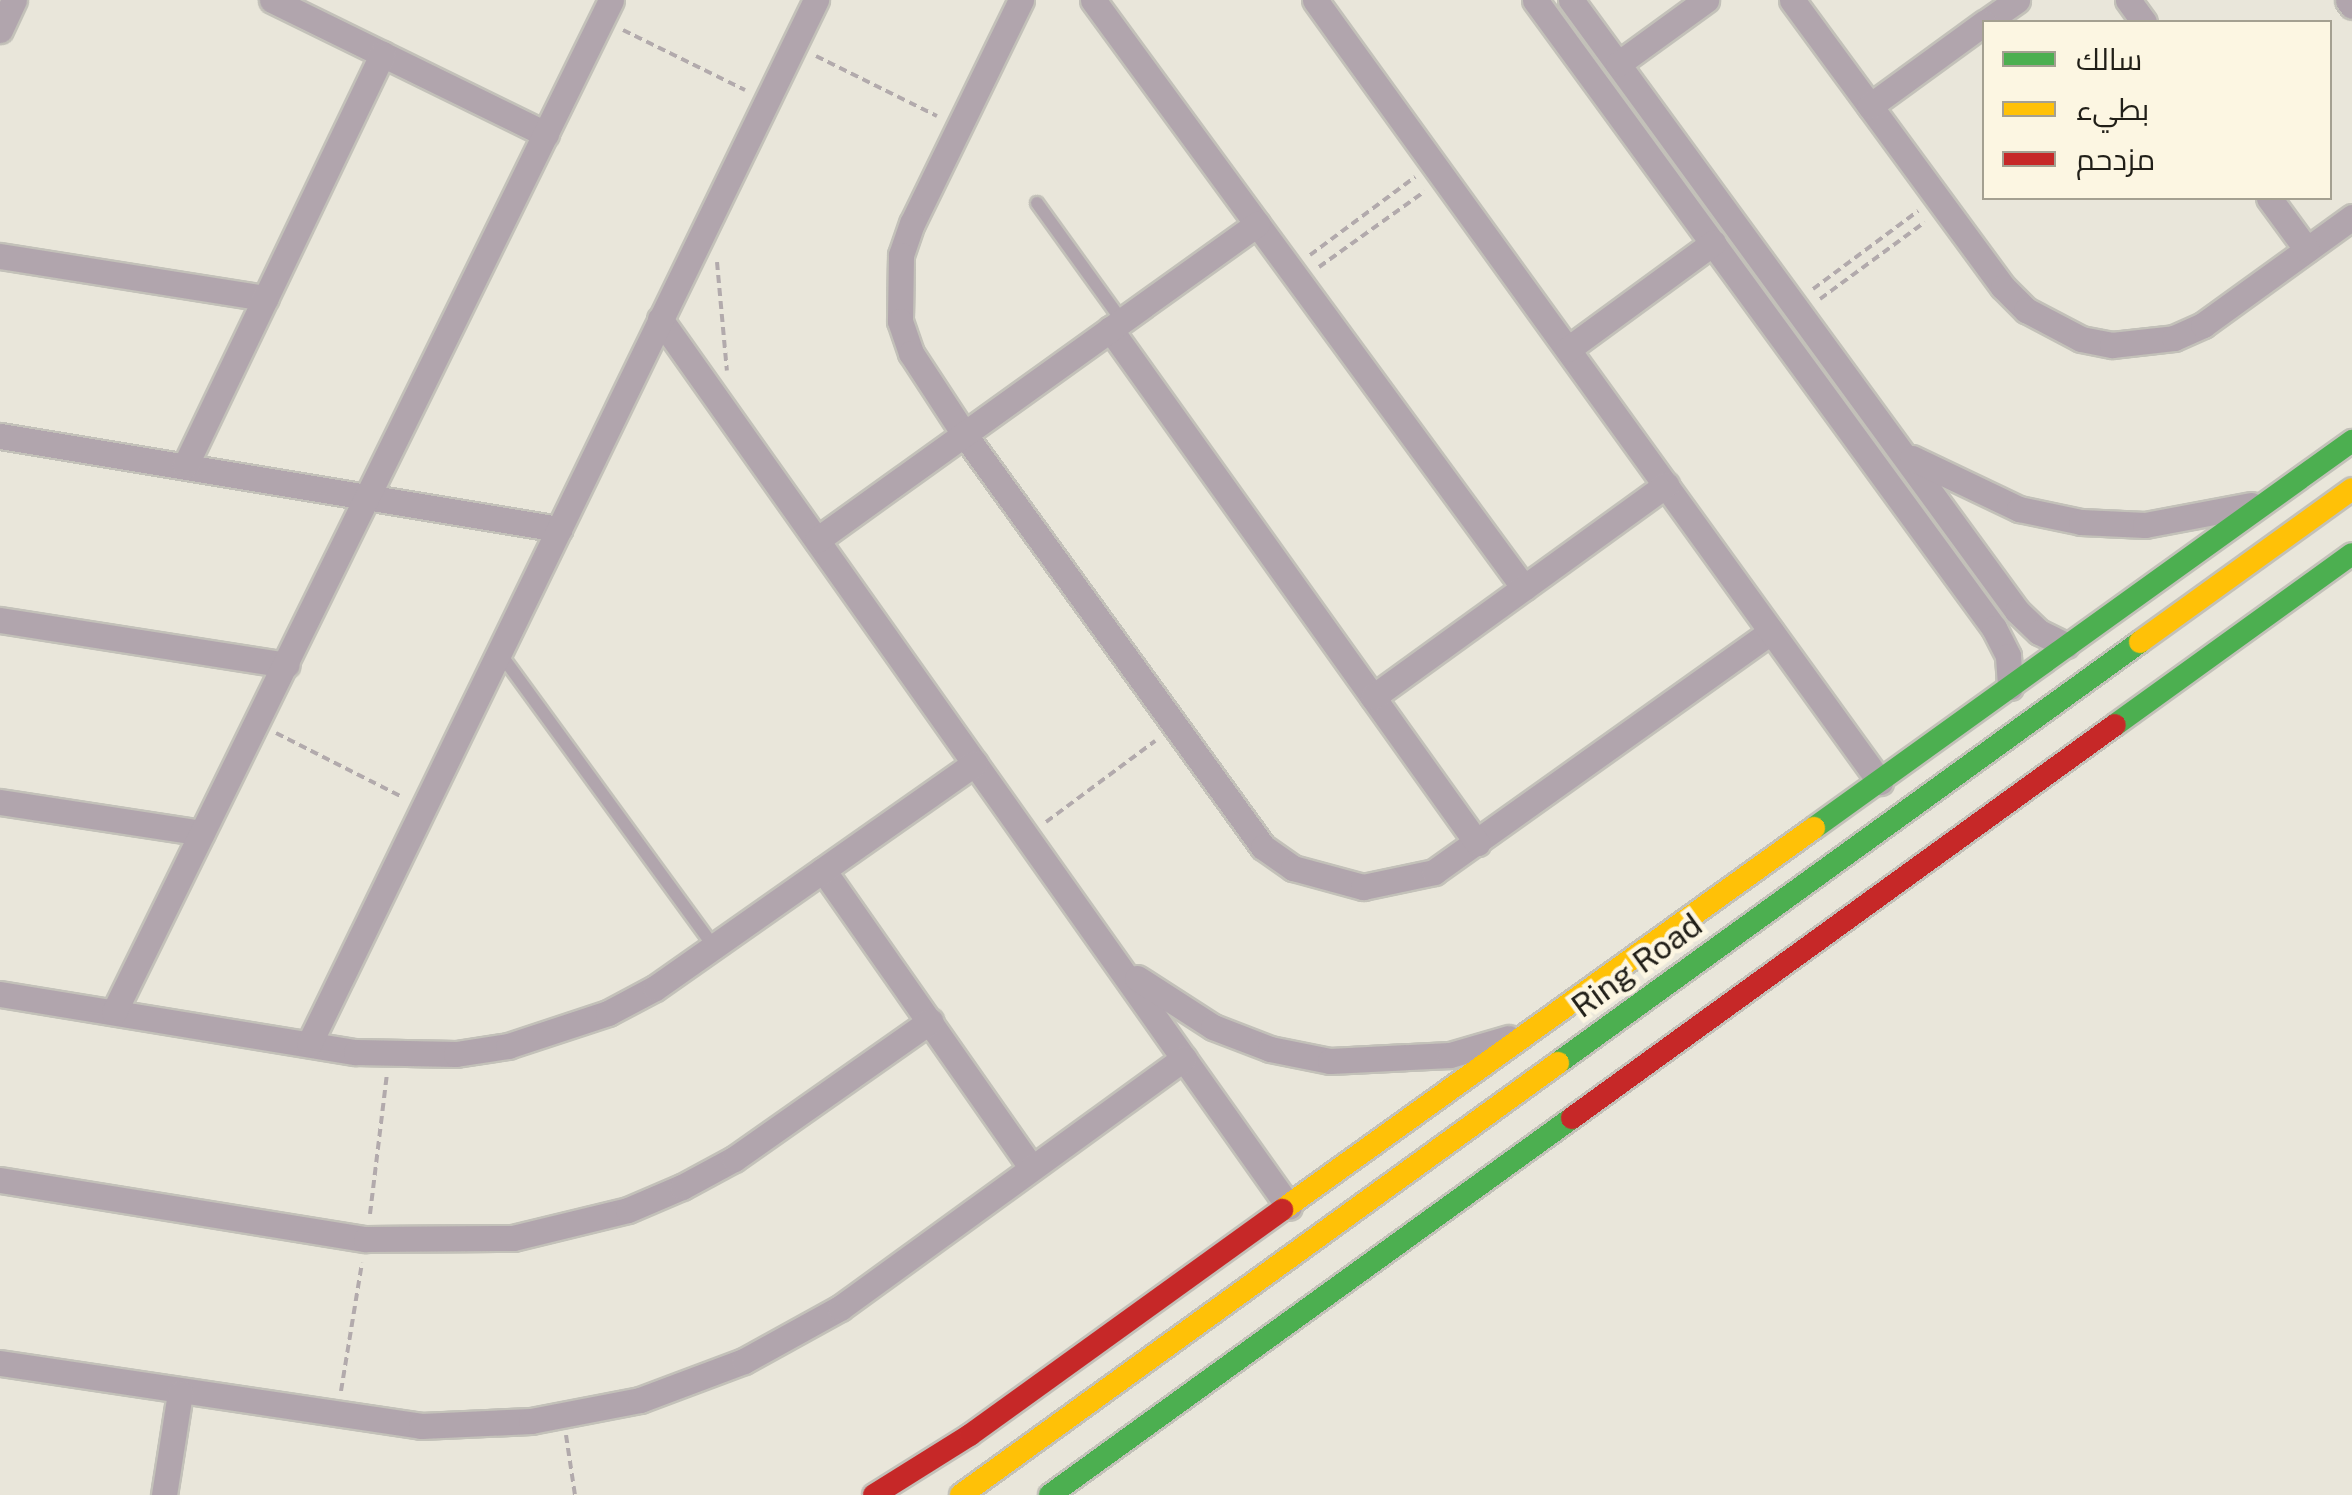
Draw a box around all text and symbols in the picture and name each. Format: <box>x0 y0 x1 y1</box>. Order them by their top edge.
legend <box>1982 20 2332 200</box>
text: سالك <box>2076 41 2142 77</box>
text: بطيء <box>2076 91 2149 127</box>
text: مزدحم <box>2076 141 2155 177</box>
street label: Ring Road <box>1564 906 1710 1026</box>

